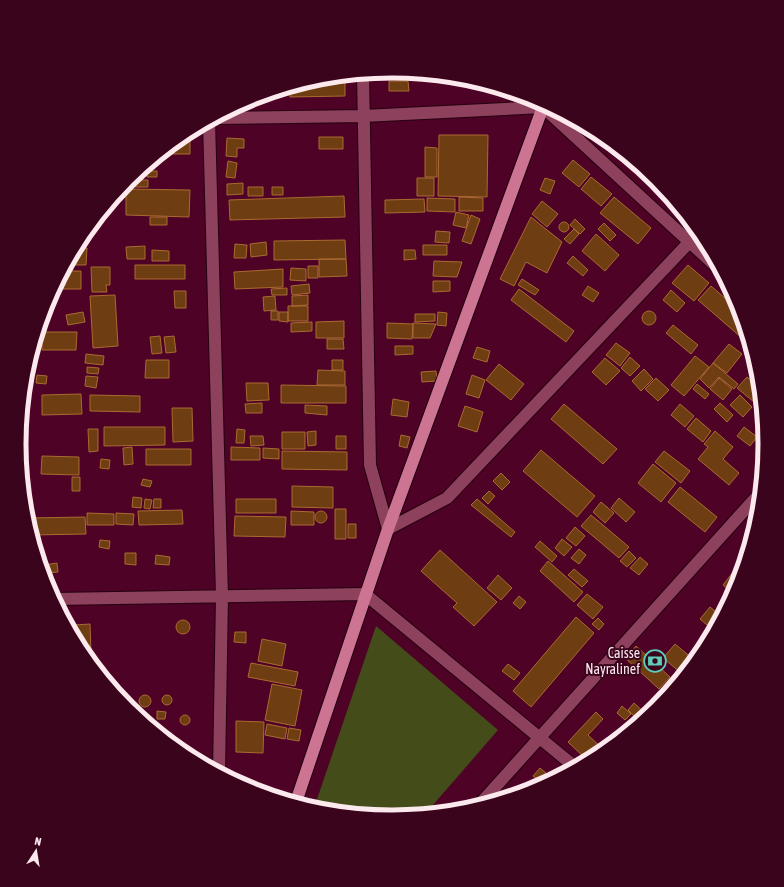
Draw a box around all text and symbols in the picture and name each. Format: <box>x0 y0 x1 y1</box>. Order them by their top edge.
place label: Caisse Nayralinef <box>585 645 640 677</box>
bank icon: Caisse Nayralinef <box>642 648 668 674</box>
north arrow <box>16 831 56 871</box>
text: N <box>34 835 43 848</box>

